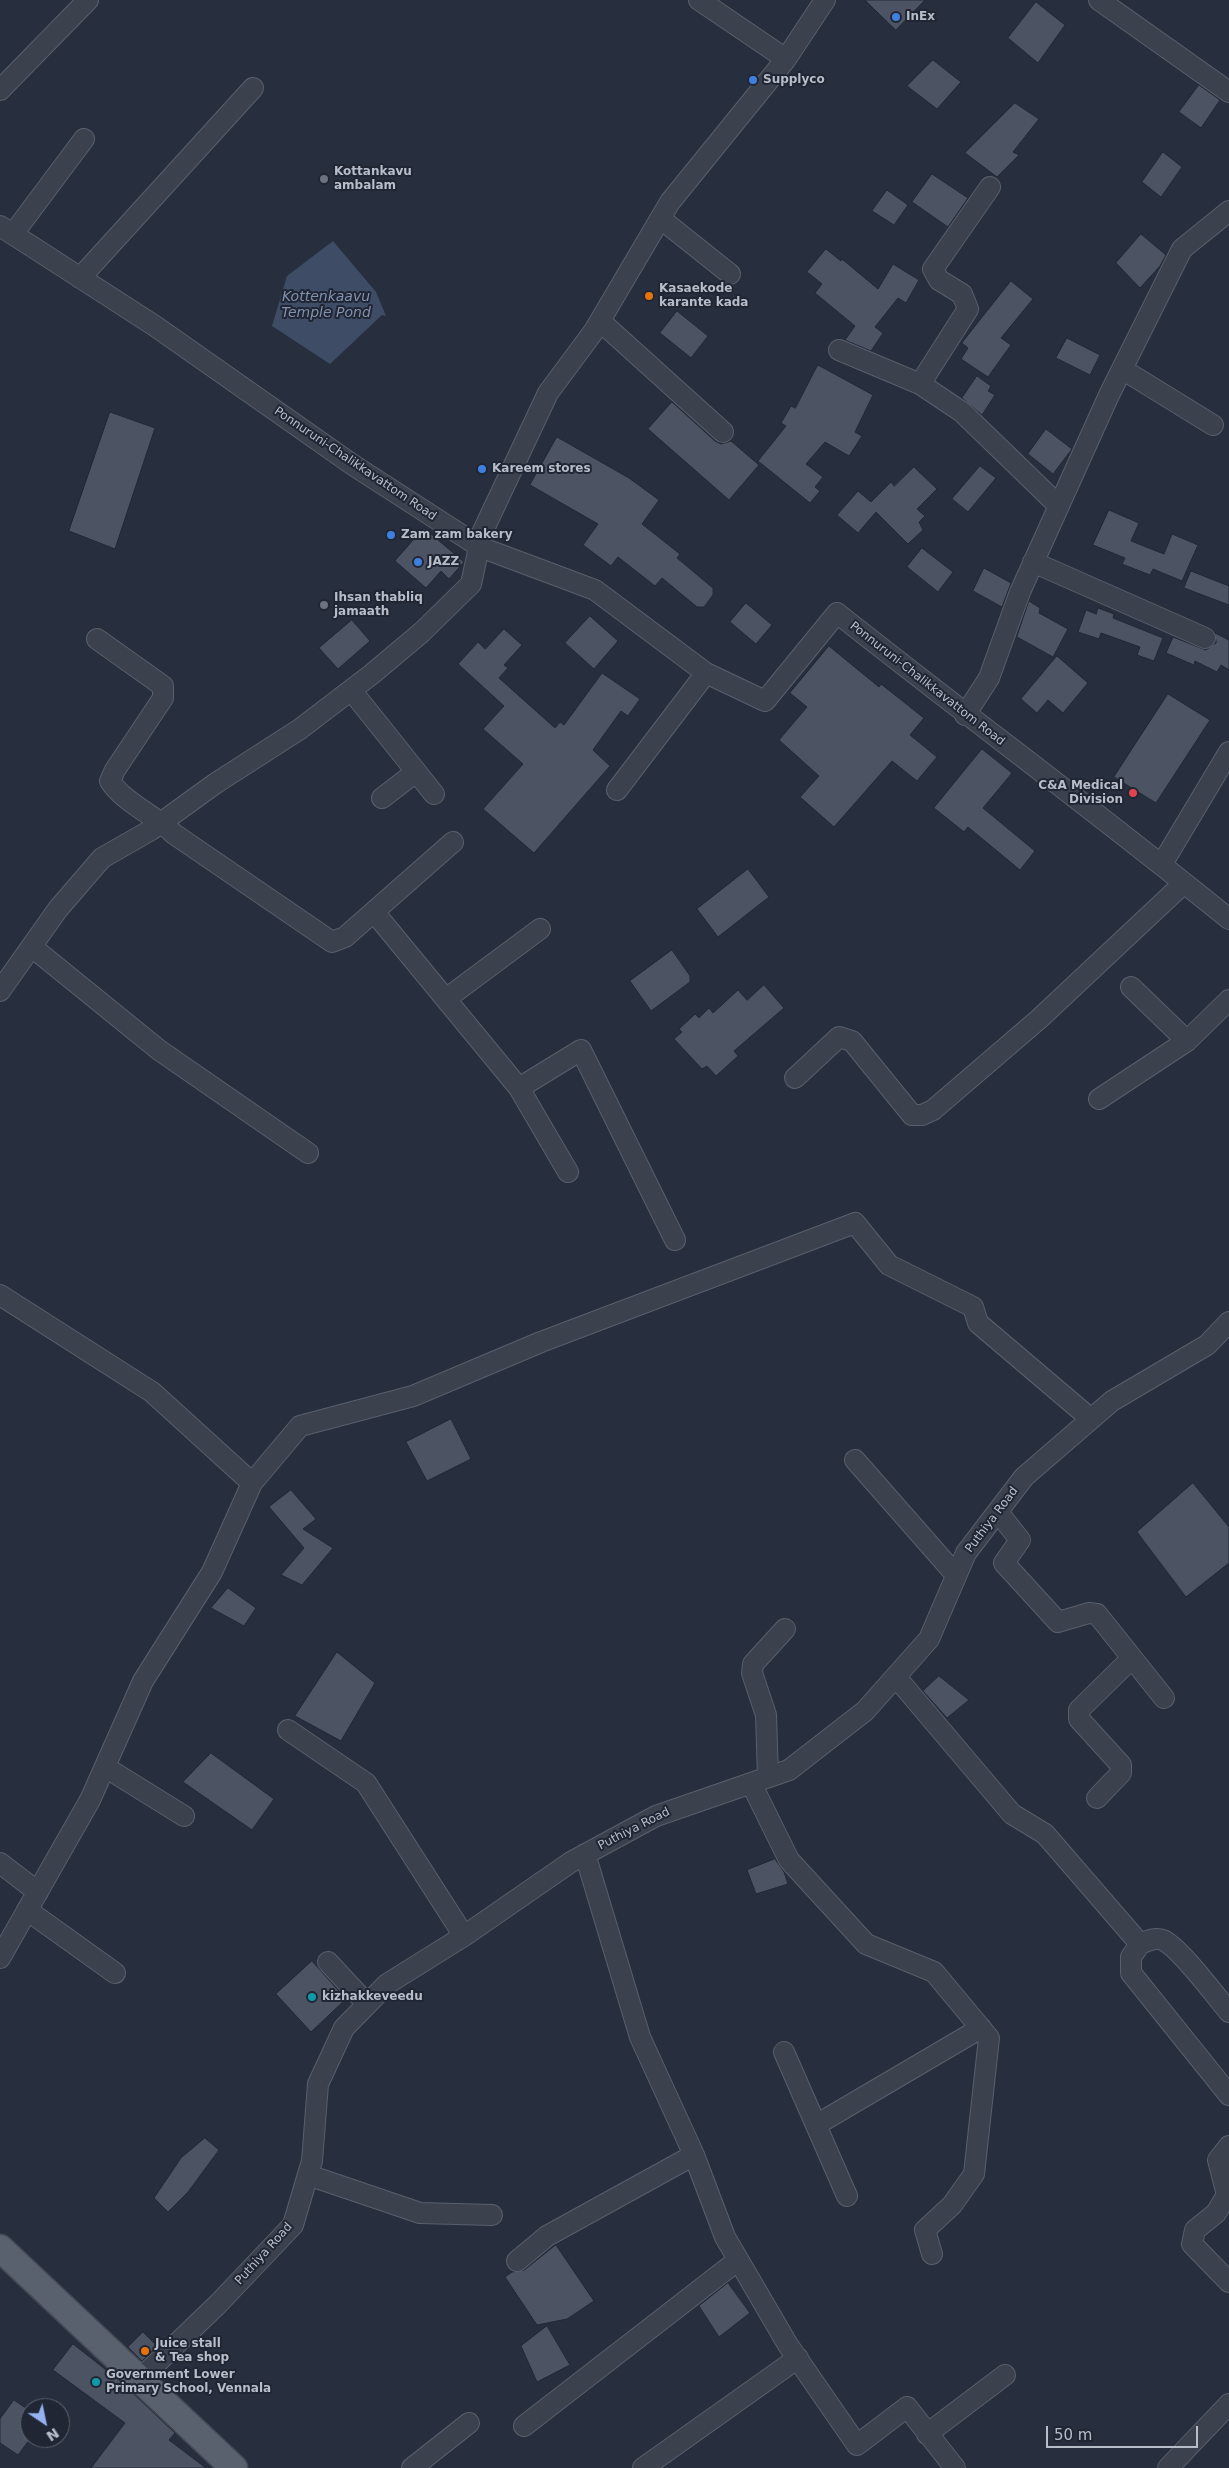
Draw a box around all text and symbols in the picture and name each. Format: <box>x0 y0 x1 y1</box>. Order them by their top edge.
place label: InEx <box>906 10 935 24</box>
marker: InEx <box>890 11 902 23</box>
place label: Supplyco <box>763 73 825 87</box>
marker: Supplyco <box>747 74 759 86</box>
place label: Kottankavu ambalam <box>334 165 412 193</box>
marker: Kottankavu ambalam <box>318 173 330 185</box>
place label: Kasaekode karante kada <box>659 282 748 310</box>
water label: Kottenkaavu Temple Pond <box>281 289 371 322</box>
marker: Kasaekode karante kada <box>643 290 655 302</box>
street label: Ponnuruni-Chalikkavattom Road <box>271 404 439 524</box>
place label: Kareem stores <box>492 462 591 476</box>
marker: Kareem stores <box>476 463 488 475</box>
place label: Zam zam bakery <box>401 528 512 542</box>
marker: Zam zam bakery <box>385 529 397 541</box>
place label: JAZZ <box>428 555 459 569</box>
marker: JAZZ <box>412 556 424 568</box>
place label: Ihsan thabliq jamaath <box>334 591 423 619</box>
marker: Ihsan thabliq jamaath <box>318 599 330 611</box>
street label: Ponnuruni-Chalikkavattom Road <box>847 619 1007 749</box>
place label: C&A Medical Division <box>1038 779 1123 807</box>
marker: C&A Medical Division <box>1127 787 1139 799</box>
street label: Puthiya Road <box>963 1484 1021 1556</box>
street label: Puthiya Road <box>596 1805 672 1853</box>
place label: kizhakkeveedu <box>322 1990 423 2004</box>
marker: kizhakkeveedu <box>306 1991 318 2003</box>
street label: Puthiya Road <box>232 2220 296 2288</box>
place label: Juice stall & Tea shop <box>155 2337 229 2365</box>
marker: Juice stall & Tea shop <box>139 2345 151 2357</box>
place label: Government Lower Primary School, Vennala <box>106 2368 271 2396</box>
marker: Government Lower Primary School, Vennala <box>90 2376 102 2388</box>
north arrow <box>20 2398 70 2448</box>
scale bar <box>1049 2416 1202 2448</box>
text: N <box>43 2425 62 2445</box>
text: 50 m <box>1054 2426 1092 2444</box>

